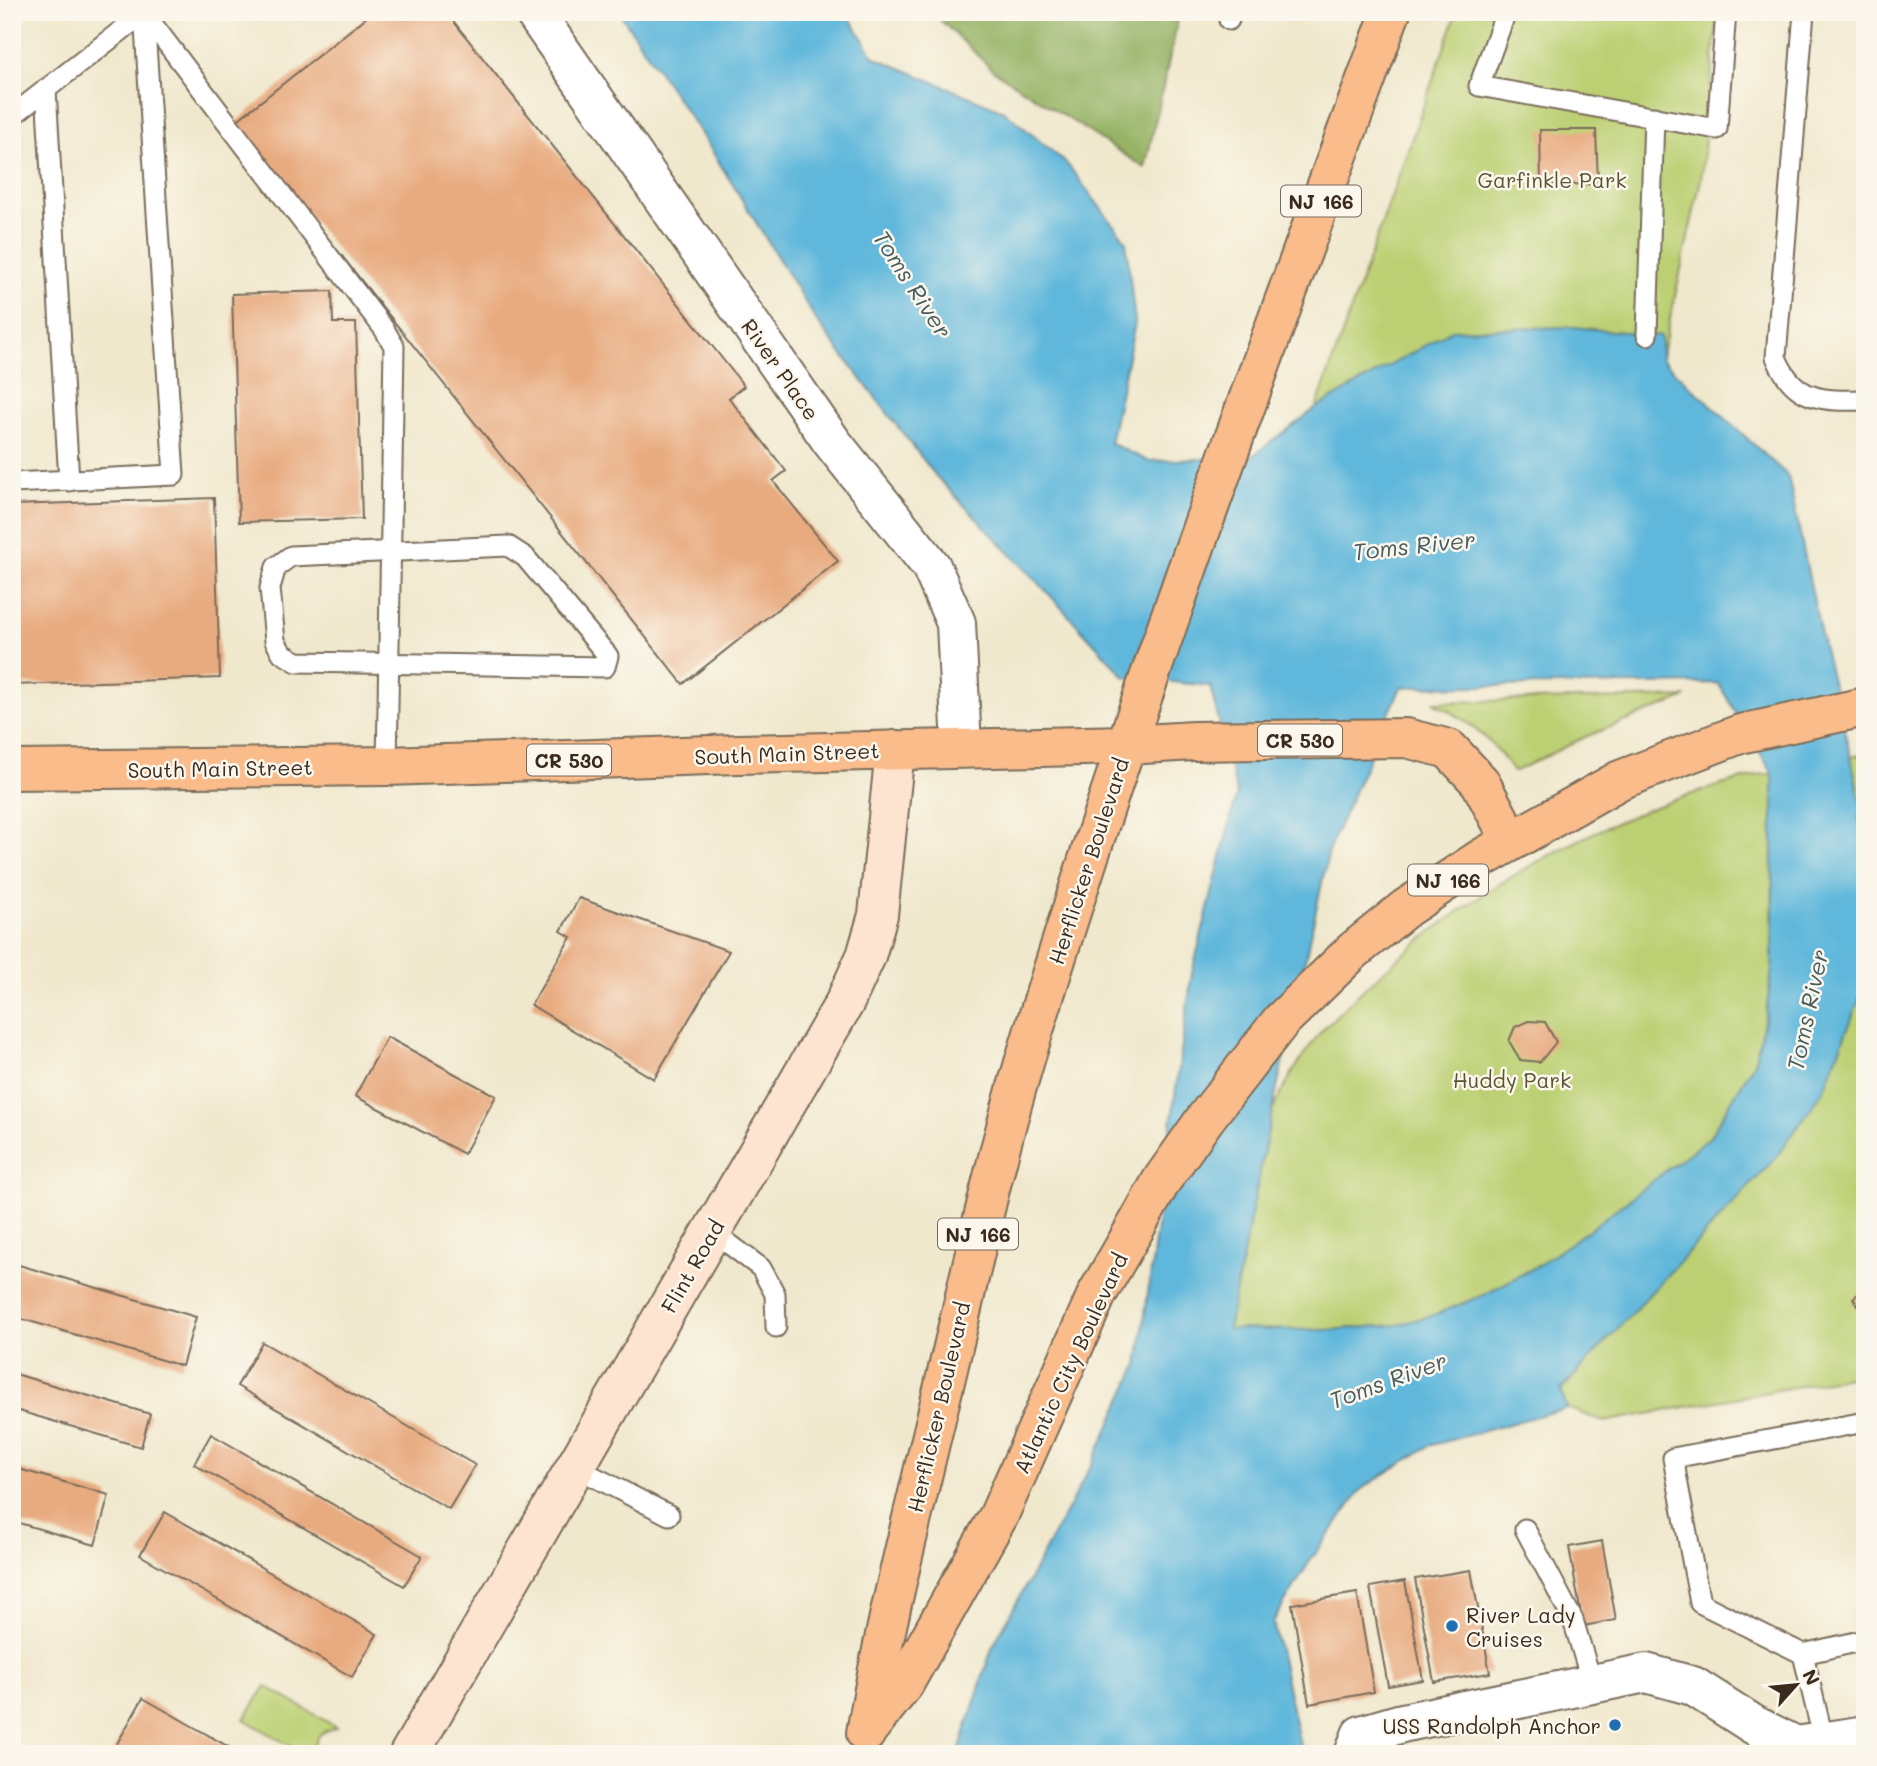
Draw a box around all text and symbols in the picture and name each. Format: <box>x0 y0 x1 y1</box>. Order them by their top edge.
park label: Garfinkle Park <box>1477 166 1627 193</box>
road number: NJ 166 <box>1281 186 1361 216</box>
water label: Toms River <box>867 224 959 344</box>
street label: River Place <box>736 313 826 425</box>
water label: Toms River <box>1351 524 1477 566</box>
road number: CR 530 <box>1258 724 1342 755</box>
street label: South Main Street <box>694 736 880 770</box>
road number: CR 530 <box>527 744 611 776</box>
street label: South Main Street <box>127 753 313 783</box>
street label: Herflicker Boulevard <box>1042 754 1134 968</box>
road number: NJ 166 <box>1408 864 1488 895</box>
water label: Toms River <box>1780 947 1834 1073</box>
park label: Huddy Park <box>1453 1066 1571 1093</box>
street label: Flint Road <box>654 1215 730 1317</box>
road number: NJ 166 <box>938 1218 1018 1250</box>
street label: Atlantic City Boulevard <box>1007 1248 1133 1478</box>
street label: Herflicker Boulevard <box>901 1299 975 1515</box>
water label: Toms River <box>1325 1345 1451 1415</box>
place label: River Lady Cruises <box>1466 1601 1576 1652</box>
marker: River Lady Cruises <box>1444 1618 1460 1634</box>
north arrow <box>1762 1650 1832 1720</box>
text: N <box>1797 1665 1826 1689</box>
place label: USS Randolph Anchor <box>1383 1712 1601 1739</box>
marker: USS Randolph Anchor <box>1607 1717 1623 1733</box>

